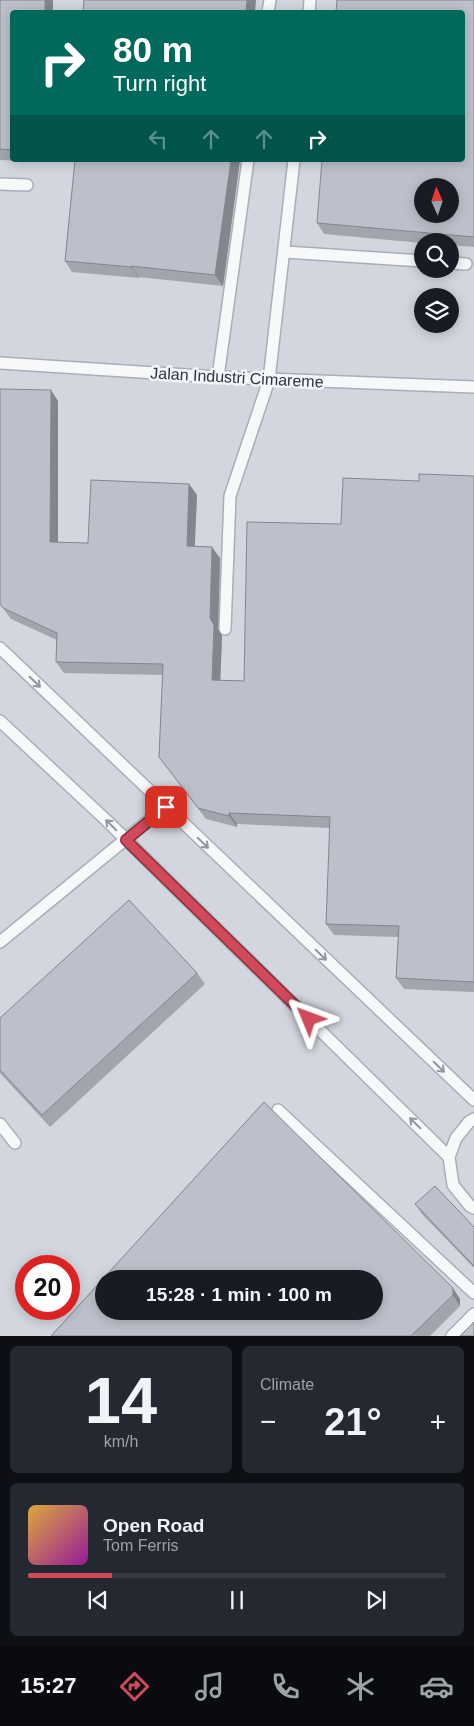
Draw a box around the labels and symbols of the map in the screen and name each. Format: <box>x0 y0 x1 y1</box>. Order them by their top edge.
north arrow <box>414 178 459 222</box>
street label: Jalan Industri Cimareme <box>150 364 324 391</box>
one-way arrow <box>29 676 41 688</box>
pin <box>145 786 187 828</box>
one-way arrow <box>105 819 117 832</box>
one-way arrow <box>197 837 209 849</box>
one-way arrow <box>314 949 327 961</box>
position arrow <box>282 992 334 1044</box>
one-way arrow <box>432 1061 445 1073</box>
one-way arrow <box>408 1117 421 1129</box>
speed limit sign: 20 <box>15 1255 80 1320</box>

